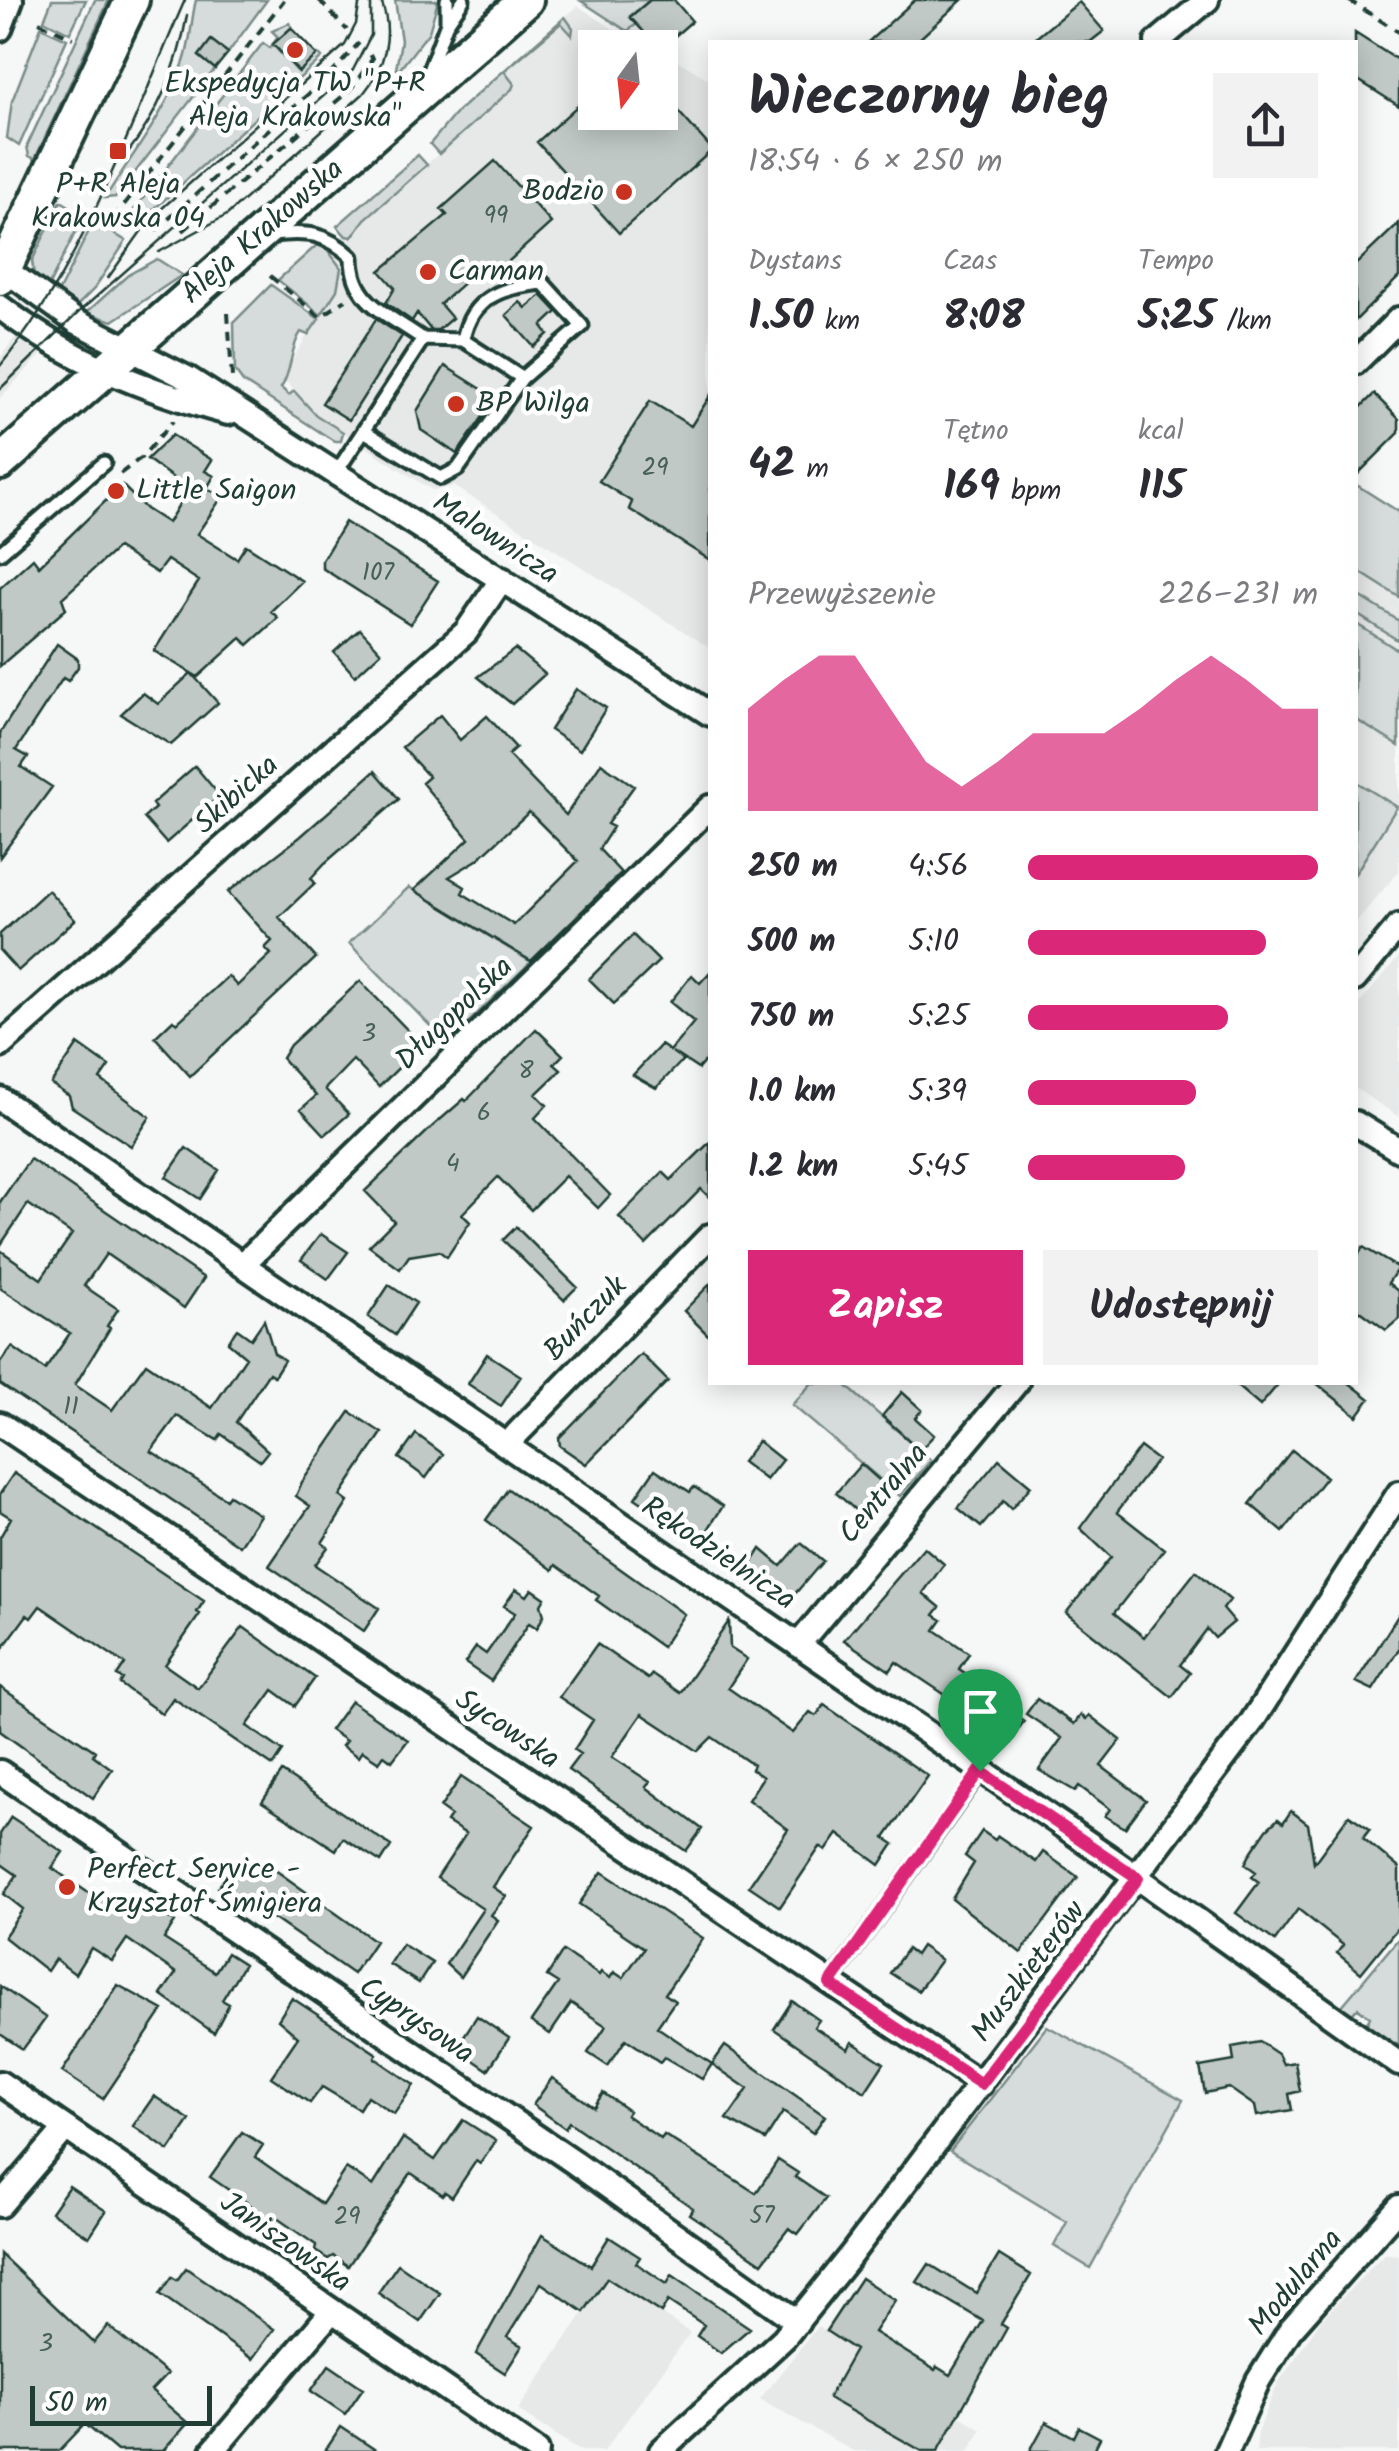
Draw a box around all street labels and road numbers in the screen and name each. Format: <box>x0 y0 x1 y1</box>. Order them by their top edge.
street label: Aleja Krakowska <box>171 147 355 317</box>
street label: Malownicza <box>422 480 568 598</box>
street label: Skibicka <box>183 743 291 847</box>
street label: Długopolska <box>385 945 525 1083</box>
street label: Buńczuk <box>532 1264 640 1373</box>
street label: Centralna <box>827 1432 941 1556</box>
street label: Rękodzielnicza <box>631 1484 805 1624</box>
street label: Sycowska <box>445 1677 569 1783</box>
street label: Muszkieterów <box>959 1890 1099 2053</box>
street label: Cyprysowa <box>348 1964 484 2078</box>
street label: Janiszowska <box>209 2180 361 2306</box>
street label: Modularna <box>1236 2219 1356 2347</box>

